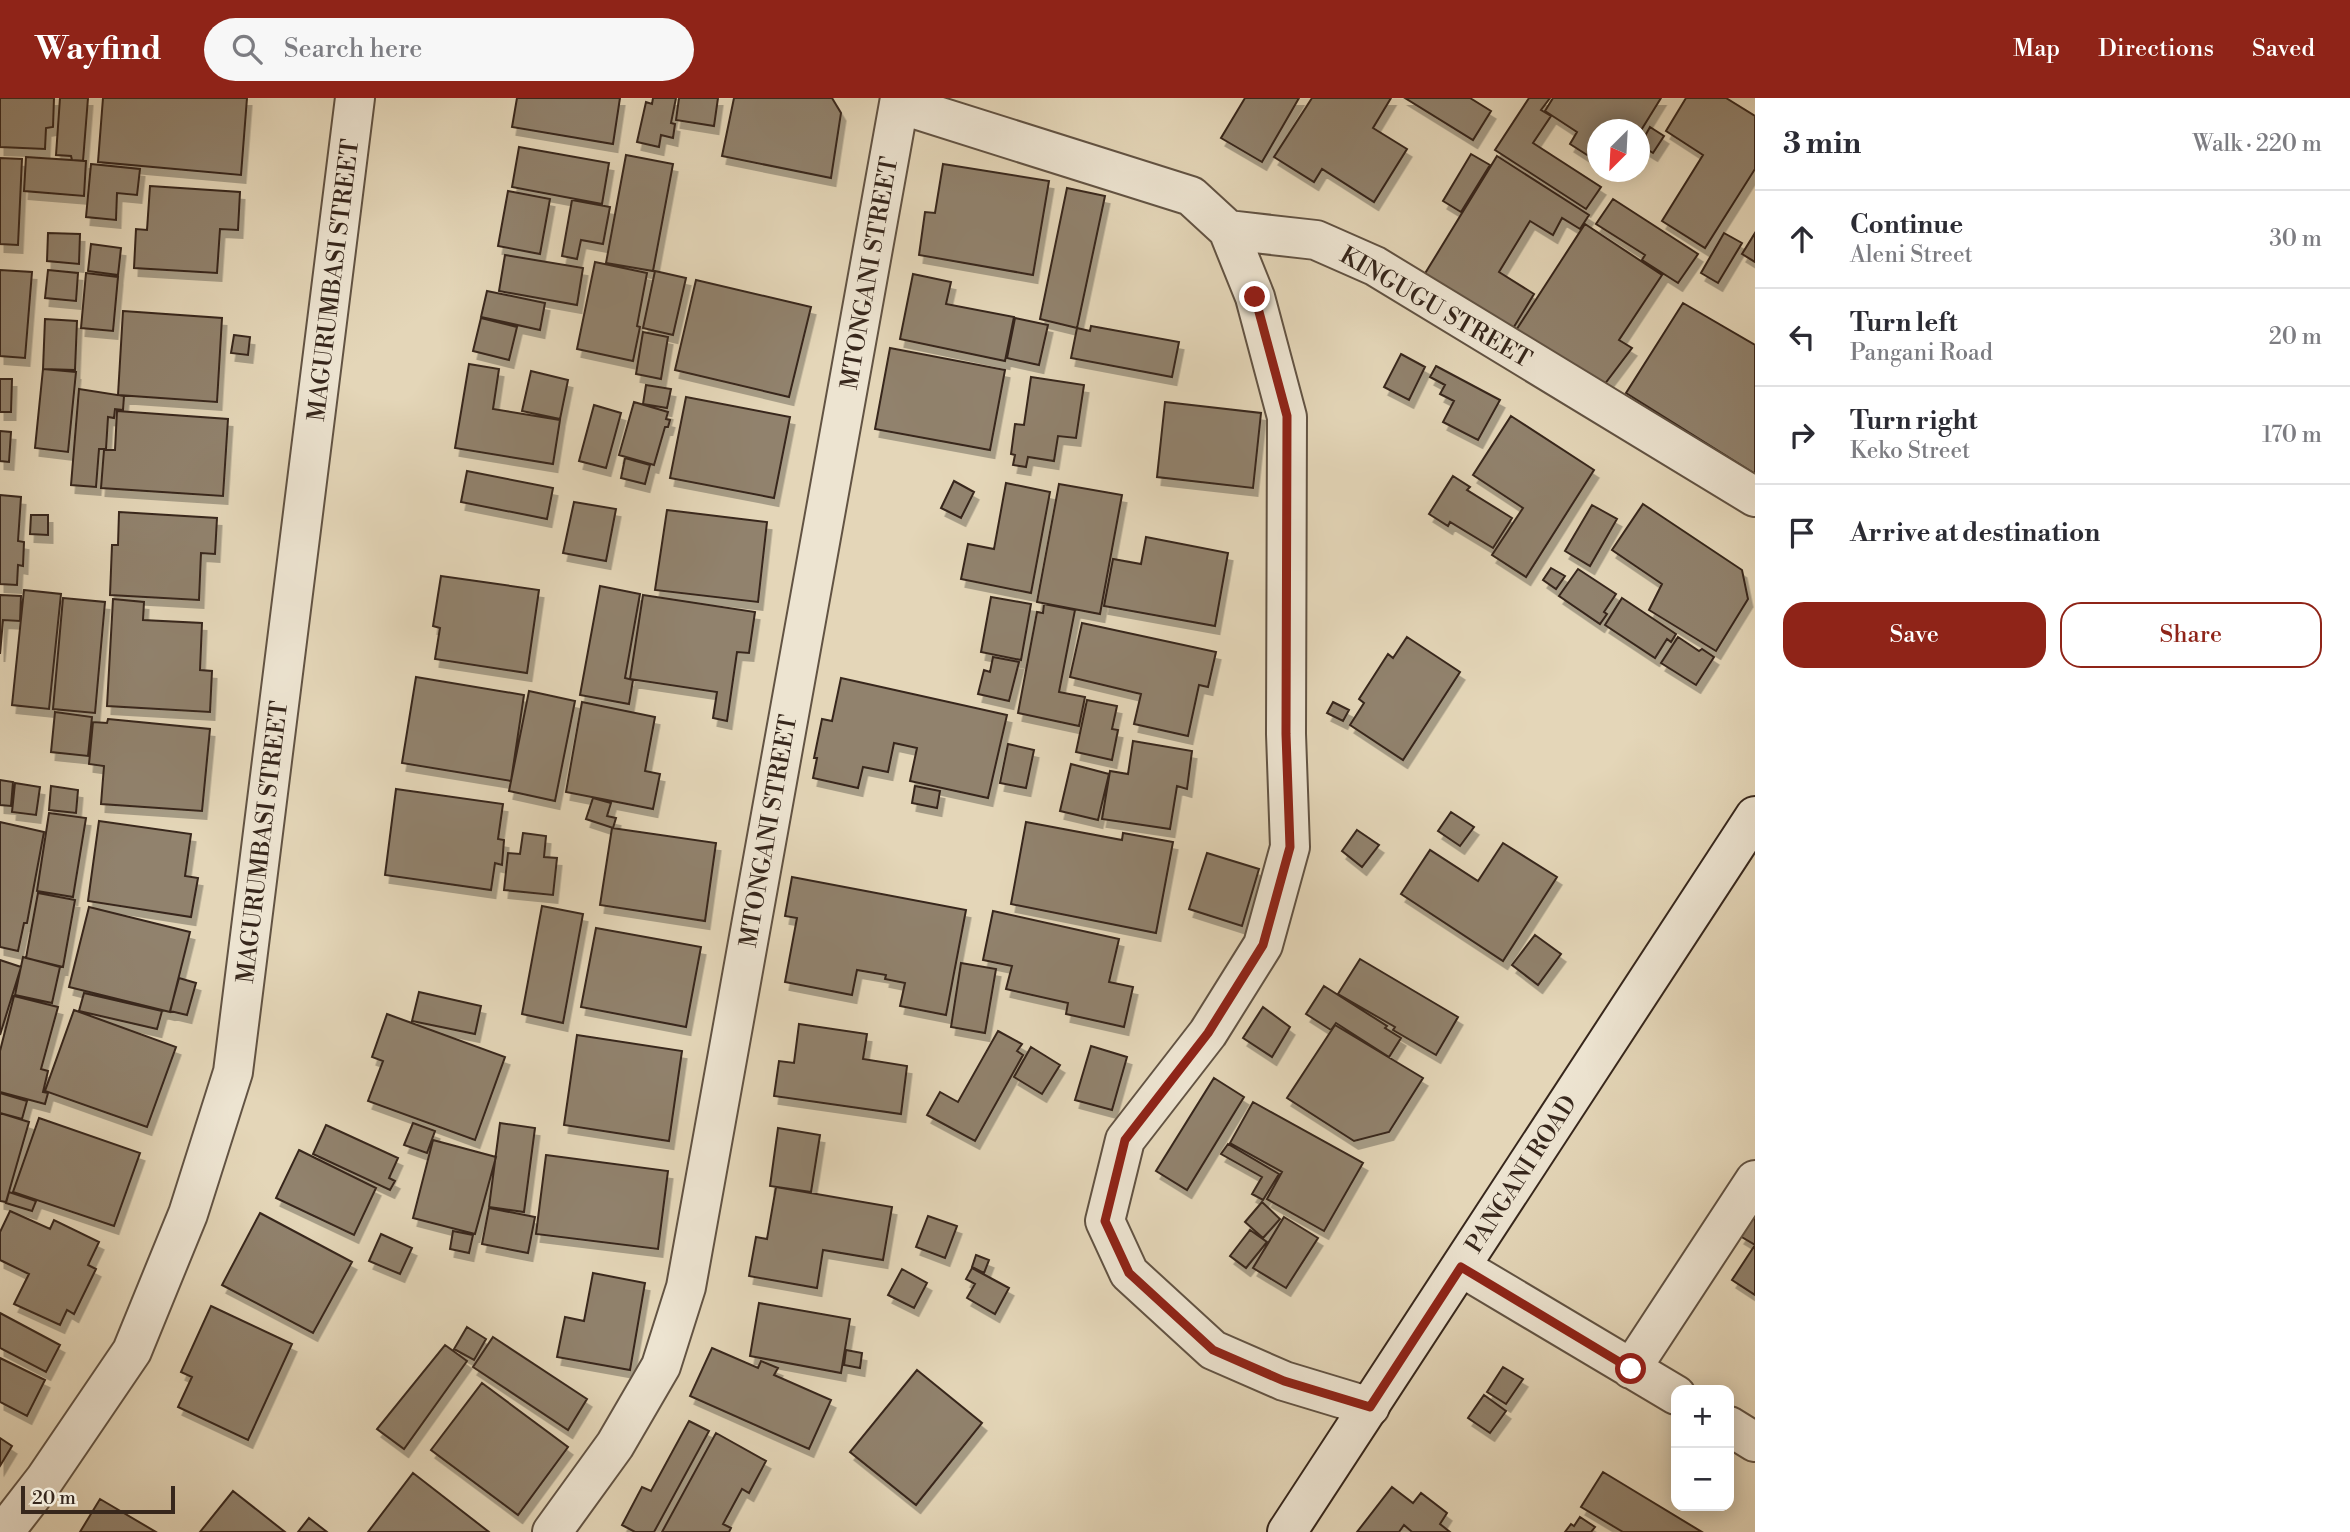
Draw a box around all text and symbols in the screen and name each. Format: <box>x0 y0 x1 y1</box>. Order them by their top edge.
search box <box>204 18 694 81</box>
text: Wayfind <box>35 29 162 70</box>
icon: search <box>228 30 266 68</box>
text: Search here <box>284 33 422 65</box>
text: Map <box>2013 34 2060 64</box>
text: Directions <box>2098 34 2214 64</box>
text: Saved <box>2252 34 2315 64</box>
north arrow <box>1587 119 1650 182</box>
text: 3 min <box>1783 125 1861 163</box>
text: Walk · 220 m <box>2193 130 2322 158</box>
street label: MAGURUMBASI STREET <box>302 137 366 423</box>
street label: MTONGANI STREET <box>835 154 905 392</box>
text: Continue <box>1850 209 1963 241</box>
icon: ahead <box>1783 220 1821 258</box>
text: 30 m <box>2269 225 2322 253</box>
street label: KINGUGU STREET <box>1334 241 1537 375</box>
text: Aleni Street <box>1850 241 1973 269</box>
route end <box>1239 281 1270 312</box>
text: Turn left <box>1850 307 1958 339</box>
icon: left <box>1783 318 1821 356</box>
text: 20 m <box>2269 323 2322 351</box>
text: Pangani Road <box>1850 339 1993 367</box>
text: Turn right <box>1850 405 1978 437</box>
icon: right <box>1783 416 1821 454</box>
text: 170 m <box>2262 421 2322 449</box>
text: Keko Street <box>1850 437 1970 465</box>
icon: arrive <box>1783 514 1821 552</box>
text: Arrive at destination <box>1850 517 2100 549</box>
button: Save <box>1783 602 2046 668</box>
button: Share <box>2060 602 2322 668</box>
street label: MAGURUMBASI STREET <box>231 699 295 985</box>
street label: MTONGANI STREET <box>734 712 804 950</box>
street label: PANGANI ROAD <box>1460 1090 1584 1259</box>
route start <box>1615 1353 1646 1384</box>
map controls <box>1671 1385 1734 1511</box>
button: + <box>1671 1385 1734 1448</box>
button: − <box>1671 1448 1734 1511</box>
scale bar <box>21 1483 175 1515</box>
text: 20 m <box>32 1486 76 1510</box>

